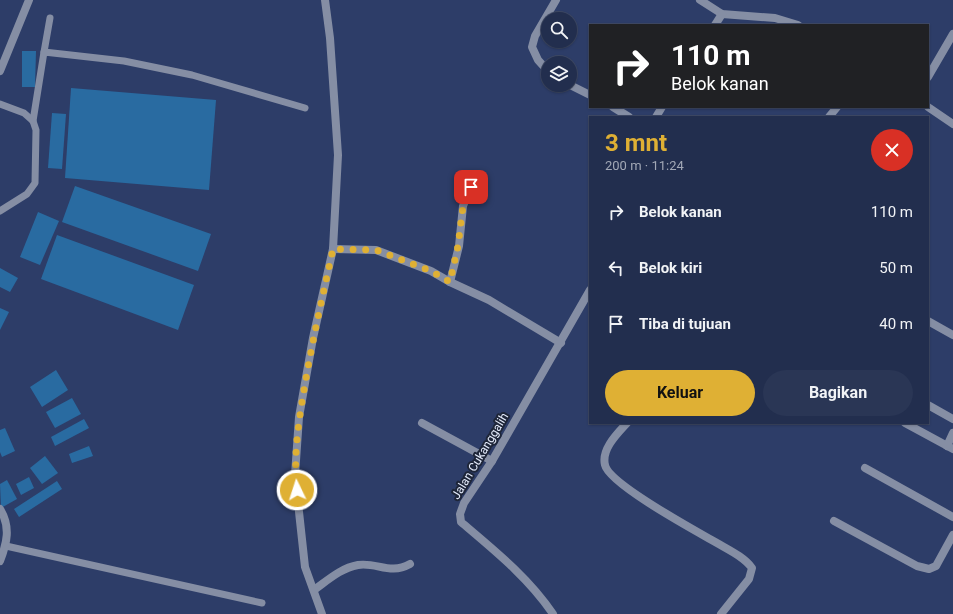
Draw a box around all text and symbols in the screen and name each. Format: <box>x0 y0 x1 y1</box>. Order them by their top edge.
map controls <box>541 12 577 92</box>
button: search <box>541 12 577 48</box>
text: 110 m <box>671 39 750 72</box>
icon: right <box>605 40 657 92</box>
button: layers <box>541 56 577 92</box>
text: Belok kanan <box>671 73 769 94</box>
text: 3 mnt <box>605 129 667 157</box>
button: close <box>871 129 913 171</box>
text: 200 m · 11:24 <box>605 158 684 173</box>
pin <box>454 170 488 204</box>
icon: arrive <box>460 176 482 198</box>
icon: right <box>605 201 627 223</box>
text: Belok kanan <box>639 203 722 221</box>
text: 110 m <box>871 203 913 221</box>
icon: left <box>605 257 627 279</box>
text: Belok kiri <box>639 259 702 277</box>
text: 50 m <box>879 259 913 277</box>
icon: arrive <box>605 313 627 335</box>
text: Tiba di tujuan <box>639 315 731 333</box>
text: 40 m <box>879 315 913 333</box>
button: Keluar <box>605 370 755 416</box>
button: Bagikan <box>763 370 913 416</box>
street label: Jalan Cukanggalih <box>449 410 511 502</box>
position arrow <box>276 469 318 511</box>

